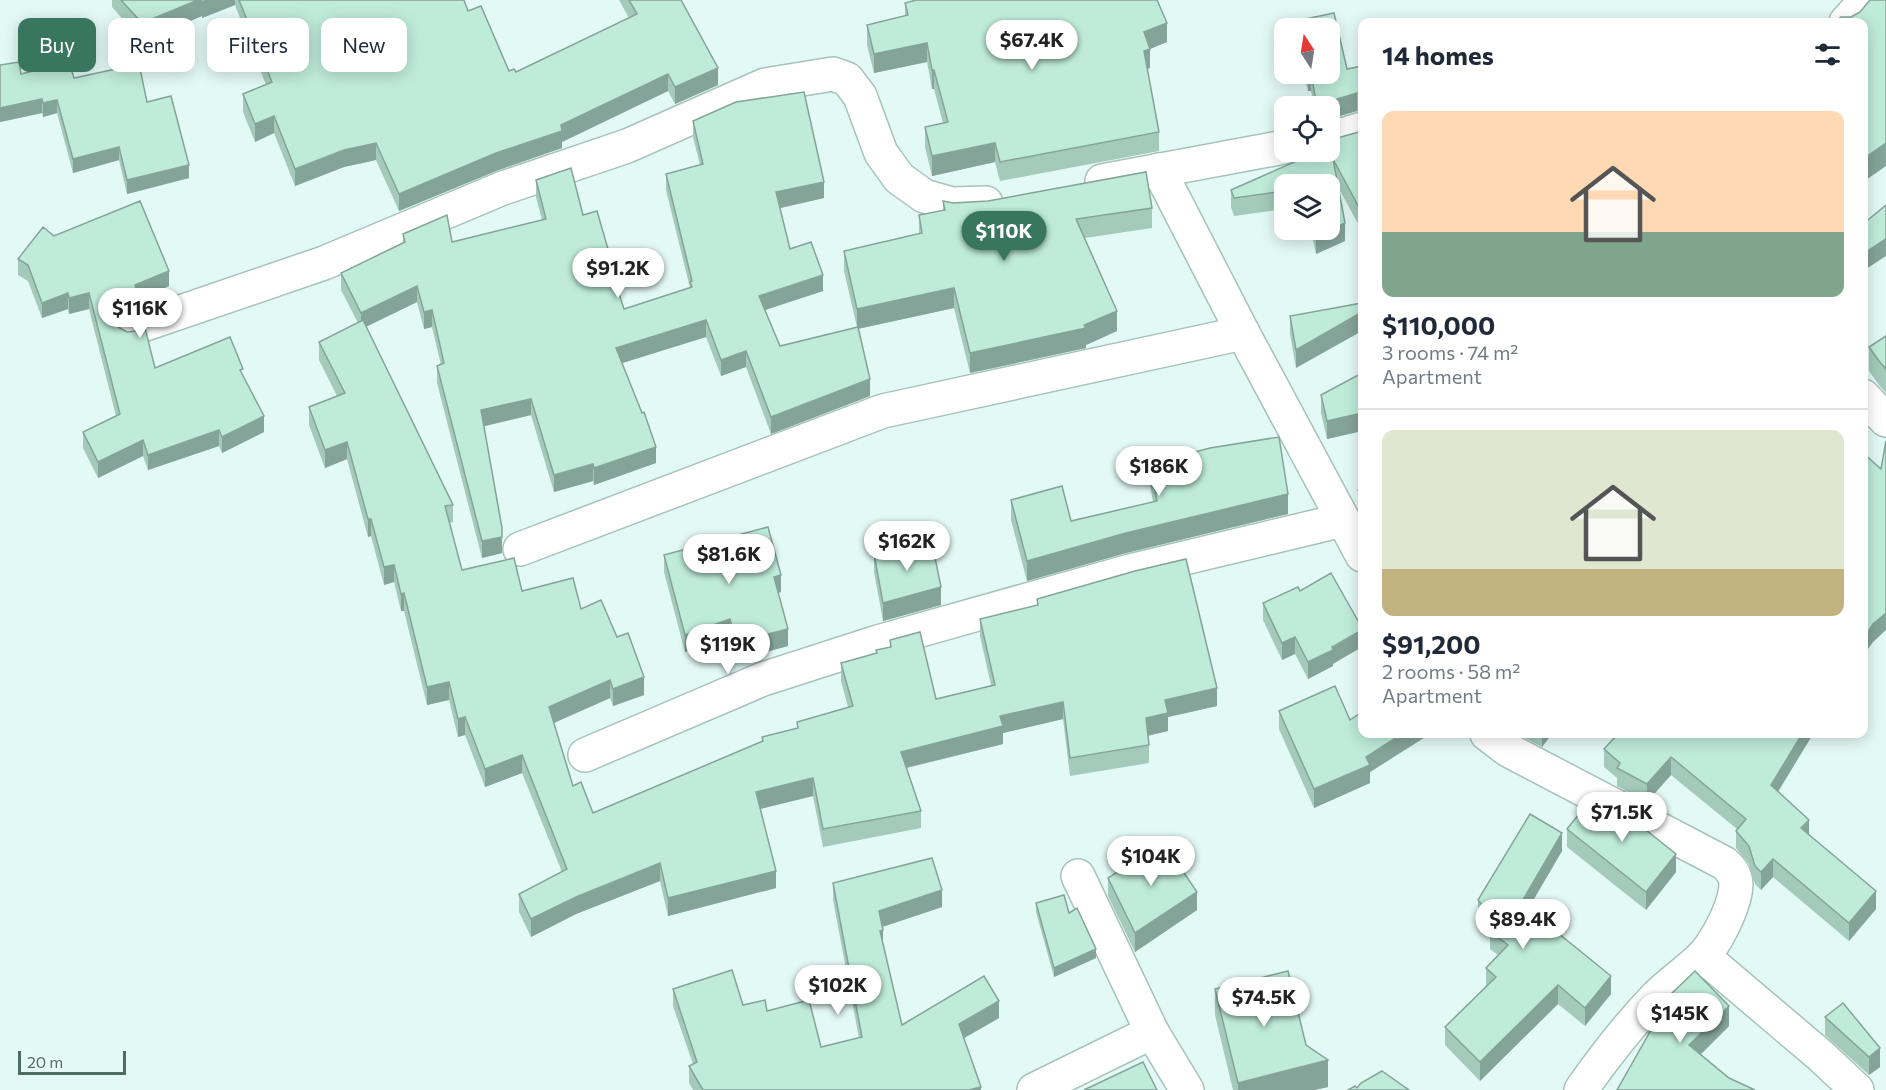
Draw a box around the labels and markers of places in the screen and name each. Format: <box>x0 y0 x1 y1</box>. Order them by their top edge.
pin: $67.4K <box>983 20 1081 71</box>
pin: $110K <box>962 211 1046 262</box>
pin: $91.2K <box>569 248 667 299</box>
pin: $116K <box>98 288 182 339</box>
pin: $186K <box>1117 446 1201 497</box>
pin: $162K <box>865 521 949 572</box>
pin: $81.6K <box>680 534 778 585</box>
pin: $119K <box>686 624 770 675</box>
pin: $71.5K <box>1573 792 1671 843</box>
pin: $104K <box>1109 836 1193 887</box>
pin: $89.4K <box>1474 899 1572 950</box>
pin: $102K <box>796 965 880 1016</box>
pin: $74.5K <box>1215 977 1313 1028</box>
pin: $145K <box>1638 993 1722 1044</box>

